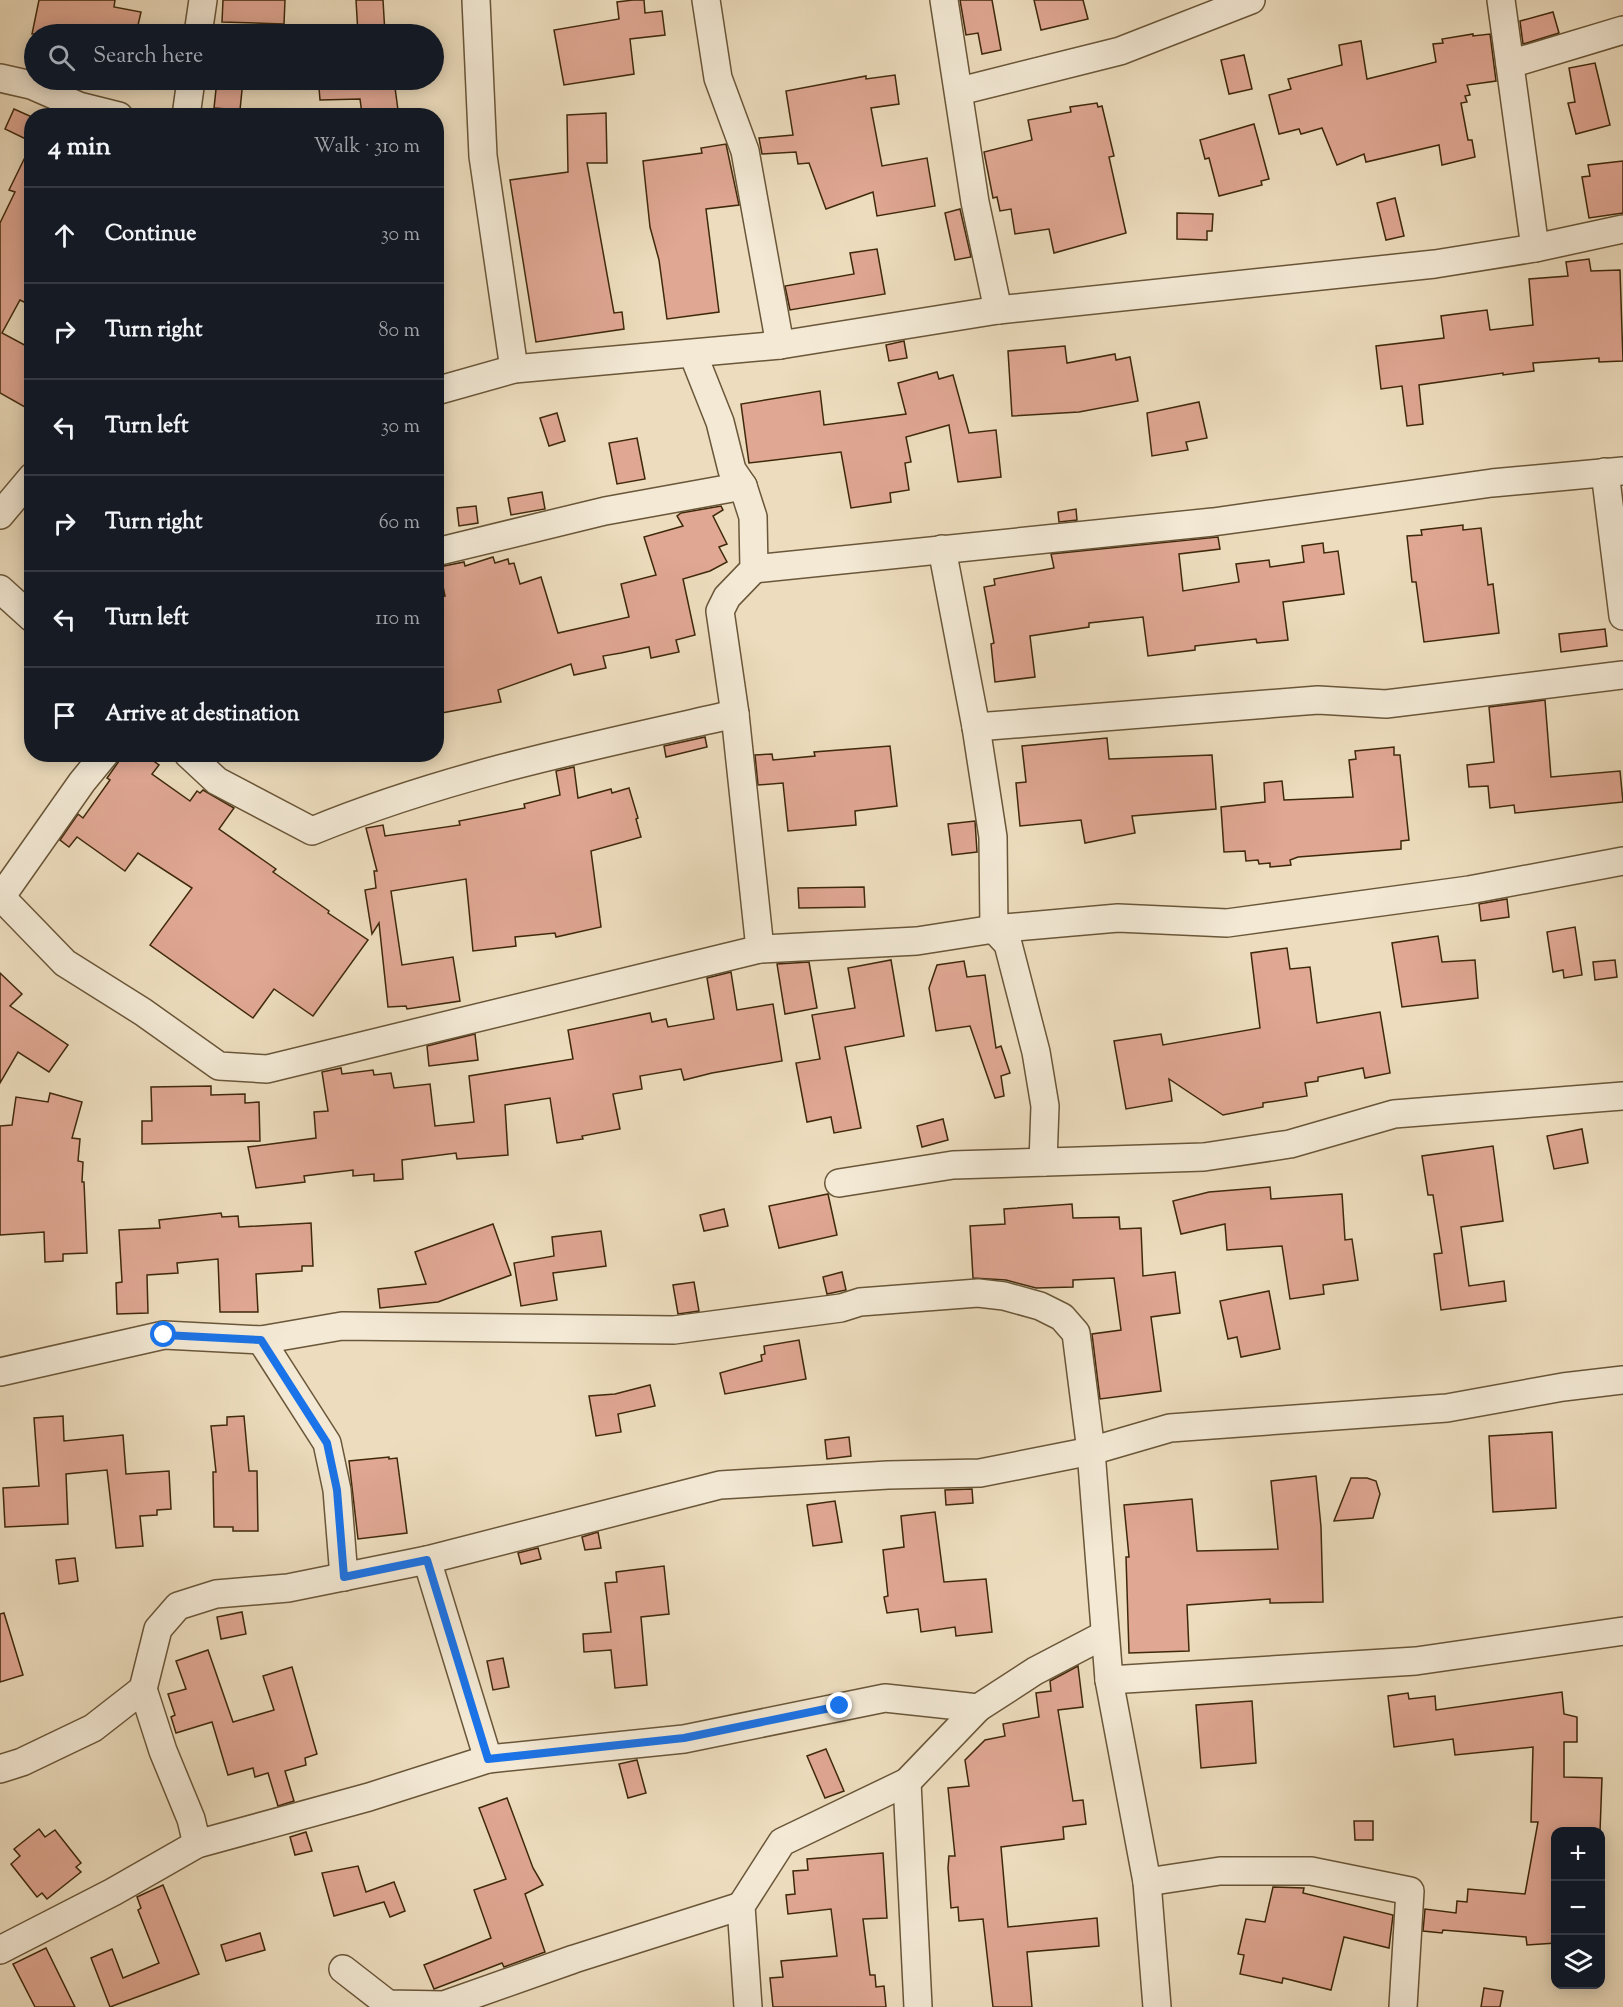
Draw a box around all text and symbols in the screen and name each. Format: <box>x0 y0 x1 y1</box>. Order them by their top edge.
search box <box>24 24 444 90</box>
icon: search <box>45 41 78 74</box>
text: Search here <box>93 41 203 73</box>
text: 4 min <box>48 129 111 166</box>
text: Walk · 310 m <box>313 133 420 162</box>
icon: ahead <box>48 219 81 252</box>
text: Continue <box>105 219 196 251</box>
text: 30 m <box>381 221 420 250</box>
icon: right <box>48 315 81 348</box>
text: Turn right <box>105 315 202 347</box>
text: 80 m <box>379 317 420 346</box>
icon: left <box>48 411 81 444</box>
text: Turn left <box>105 411 188 443</box>
text: 30 m <box>381 413 420 442</box>
icon: right <box>48 507 81 540</box>
text: Turn right <box>105 507 202 539</box>
text: 60 m <box>379 509 420 538</box>
icon: left <box>48 603 81 636</box>
text: Turn left <box>105 603 188 635</box>
text: 110 m <box>375 605 420 634</box>
icon: arrive <box>48 699 81 732</box>
text: Arrive at destination <box>105 699 300 731</box>
route start <box>150 1321 176 1347</box>
route end <box>826 1692 852 1718</box>
map controls <box>1551 1827 1605 1989</box>
button: + <box>1551 1827 1605 1881</box>
button: − <box>1551 1881 1605 1935</box>
button: layers <box>1551 1935 1605 1989</box>

